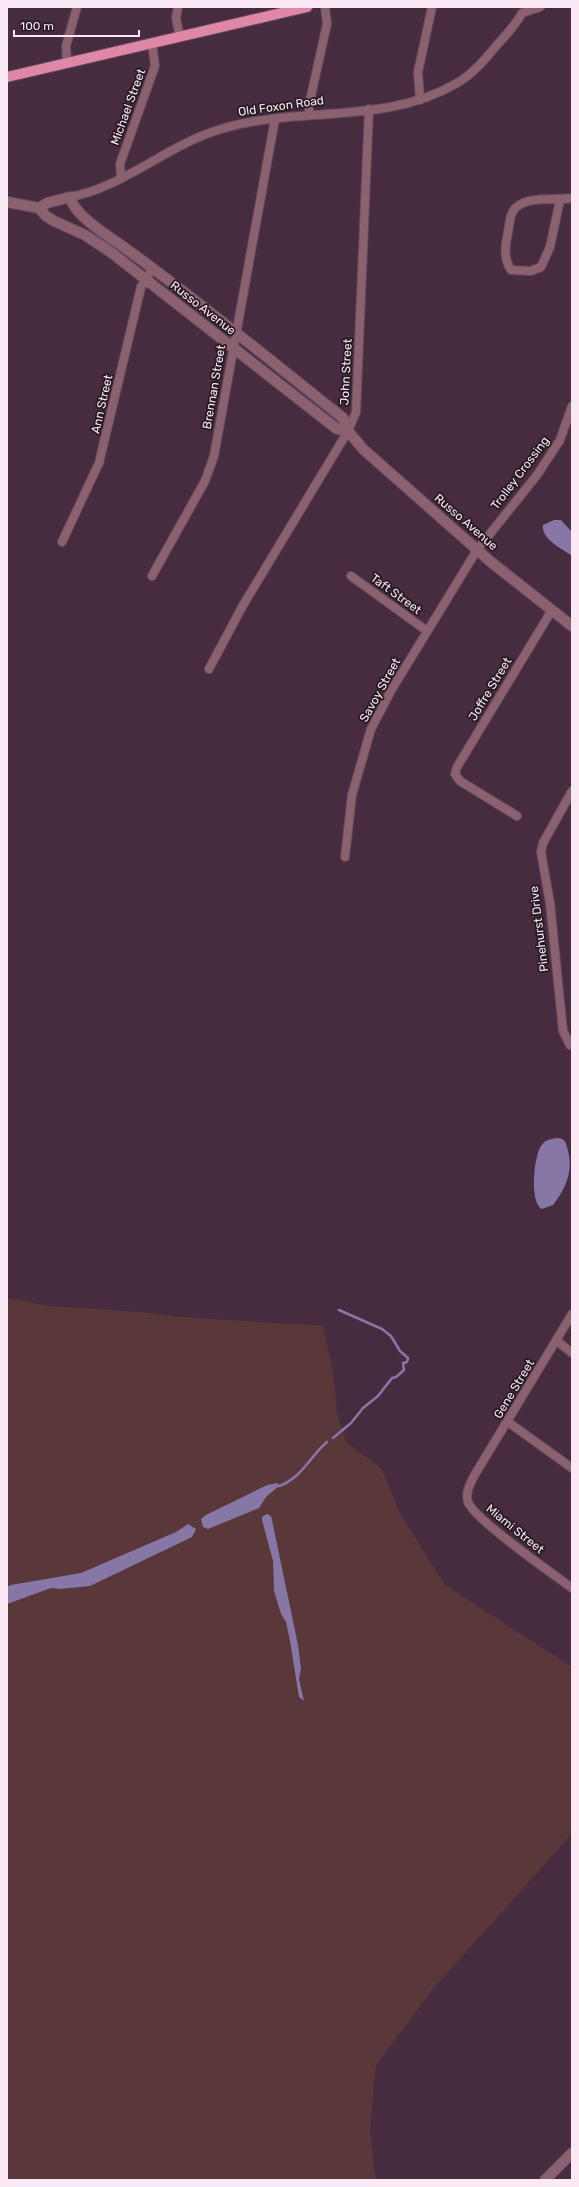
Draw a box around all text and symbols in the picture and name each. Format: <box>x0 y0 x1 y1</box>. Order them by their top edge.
scale bar <box>14 12 139 38</box>
text: 100 m <box>20 19 54 33</box>
street label: Michael Street <box>108 67 148 147</box>
street label: Old Foxon Road <box>237 93 325 119</box>
street label: Russo Avenue <box>168 278 239 338</box>
street label: John Street <box>337 338 355 406</box>
street label: Brennan Street <box>200 344 228 430</box>
street label: Ann Street <box>88 373 116 435</box>
street label: Trolley Crossing <box>488 434 552 512</box>
street label: Russo Avenue <box>432 491 501 553</box>
street label: Taft Street <box>368 571 424 617</box>
street label: Joffre Street <box>466 654 515 723</box>
street label: Savoy Street <box>357 655 403 724</box>
street label: Pinehurst Drive <box>527 885 551 973</box>
street label: Gene Street <box>491 1357 537 1421</box>
street label: Miami Street <box>483 1501 547 1557</box>

